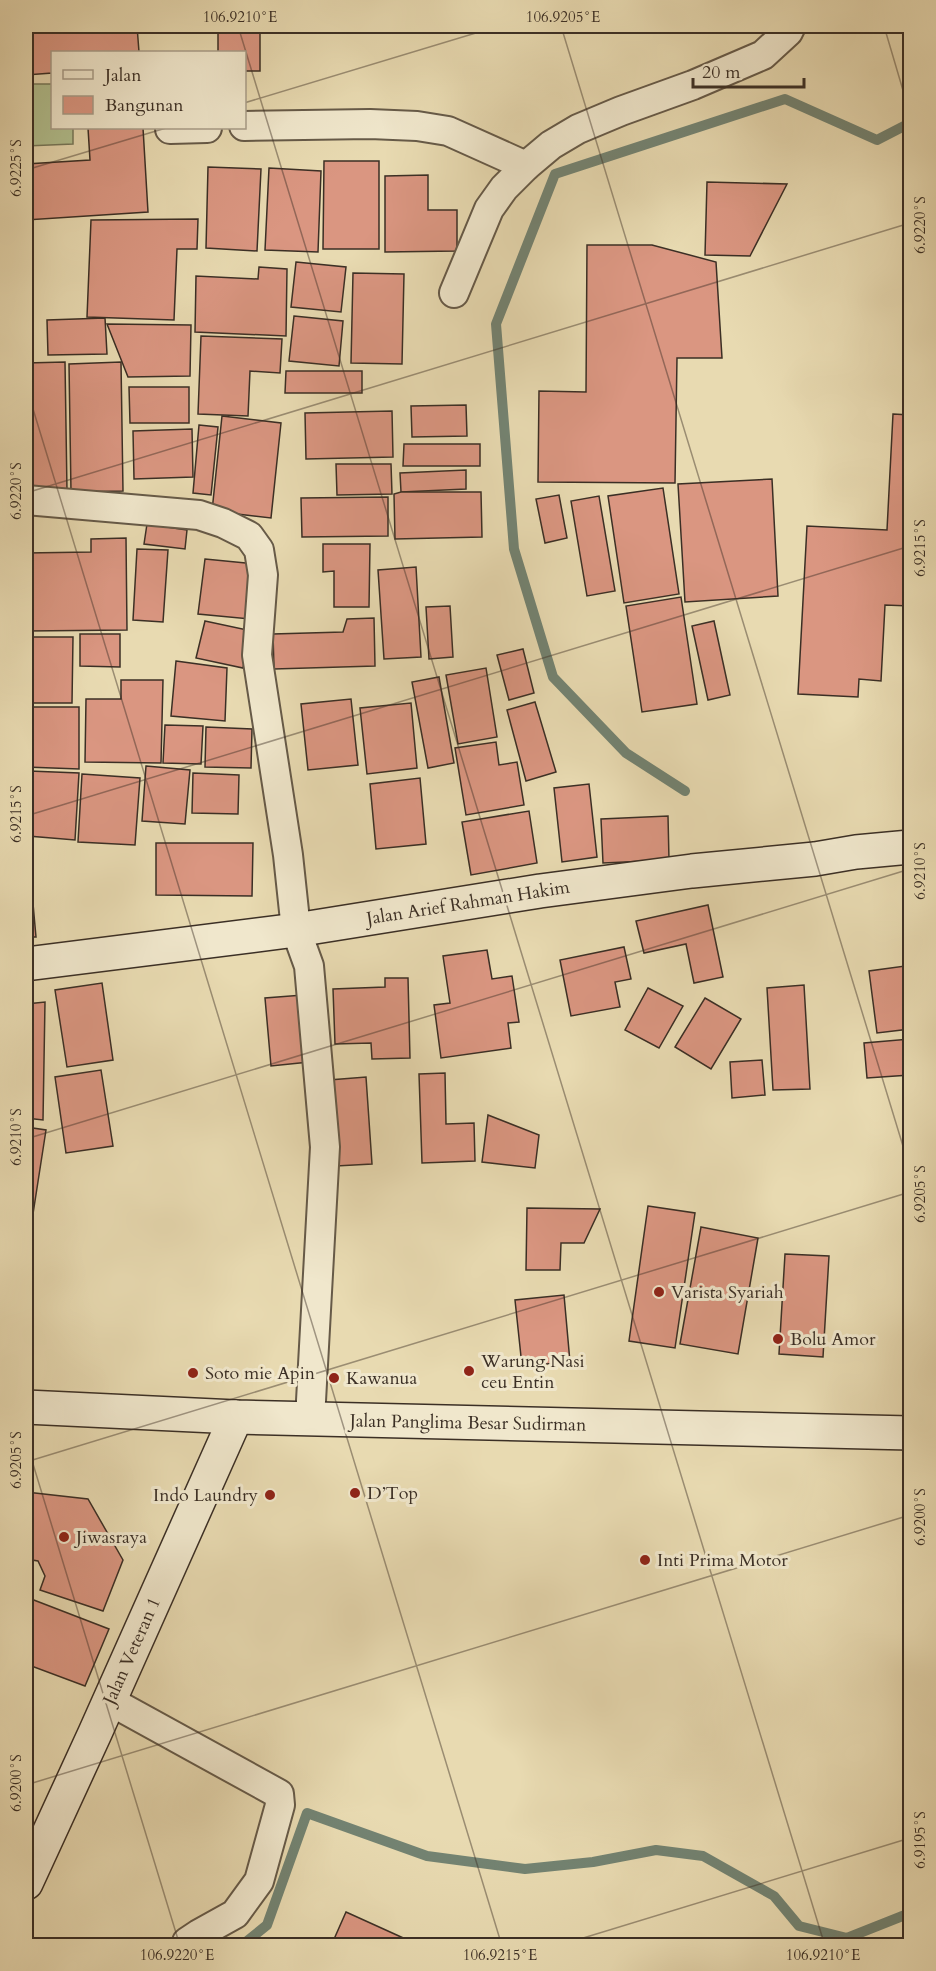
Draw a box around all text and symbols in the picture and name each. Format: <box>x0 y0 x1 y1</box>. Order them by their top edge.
text: 106.9210°E <box>203 7 277 27</box>
text: 106.9205°E <box>526 7 600 27</box>
legend <box>51 51 246 129</box>
scale bar <box>693 51 804 89</box>
text: 20 m <box>702 60 741 85</box>
text: Jalan <box>102 63 142 88</box>
text: Bangunan <box>105 93 184 118</box>
text: 6.9225°S <box>6 139 26 197</box>
text: 6.9220°S <box>910 196 930 254</box>
text: 6.9220°S <box>6 462 26 520</box>
text: 6.9215°S <box>910 519 930 577</box>
text: 6.9215°S <box>6 785 26 843</box>
text: 6.9210°S <box>910 842 930 900</box>
street label: Jalan Arief Rahman Hakim <box>362 874 572 932</box>
text: 6.9210°S <box>6 1108 26 1166</box>
text: 6.9205°S <box>910 1165 930 1223</box>
place label: Varista Syariah <box>671 1280 784 1305</box>
marker: Varista Syariah <box>652 1285 666 1299</box>
place label: Bolu Amor <box>790 1327 876 1352</box>
marker: Bolu Amor <box>771 1332 785 1346</box>
place label: Warung Nasi ceu Entin <box>480 1349 584 1395</box>
place label: Soto mie Apin <box>205 1361 316 1386</box>
marker: Warung Nasi ceu Entin <box>462 1364 476 1378</box>
marker: Soto mie Apin <box>186 1366 200 1380</box>
place label: Kawanua <box>346 1366 417 1391</box>
marker: Kawanua <box>327 1371 341 1385</box>
street label: Jalan Panglima Besar Sudirman <box>347 1408 587 1438</box>
text: 6.9205°S <box>6 1431 26 1489</box>
place label: D’Top <box>367 1481 418 1506</box>
place label: Indo Laundry <box>153 1483 258 1508</box>
marker: D’Top <box>348 1486 362 1500</box>
marker: Indo Laundry <box>263 1488 277 1502</box>
text: 6.9200°S <box>910 1488 930 1546</box>
place label: Jiwasraya <box>73 1525 147 1550</box>
marker: Jiwasraya <box>57 1530 71 1544</box>
place label: Inti Prima Motor <box>657 1548 788 1573</box>
marker: Inti Prima Motor <box>638 1553 652 1567</box>
street label: Jalan Veteran 1 <box>96 1593 167 1711</box>
text: 6.9200°S <box>6 1754 26 1812</box>
text: 6.9195°S <box>910 1811 930 1869</box>
text: 106.9220°E <box>140 1945 214 1965</box>
text: 106.9215°E <box>463 1945 537 1965</box>
text: 106.9210°E <box>786 1945 860 1965</box>

